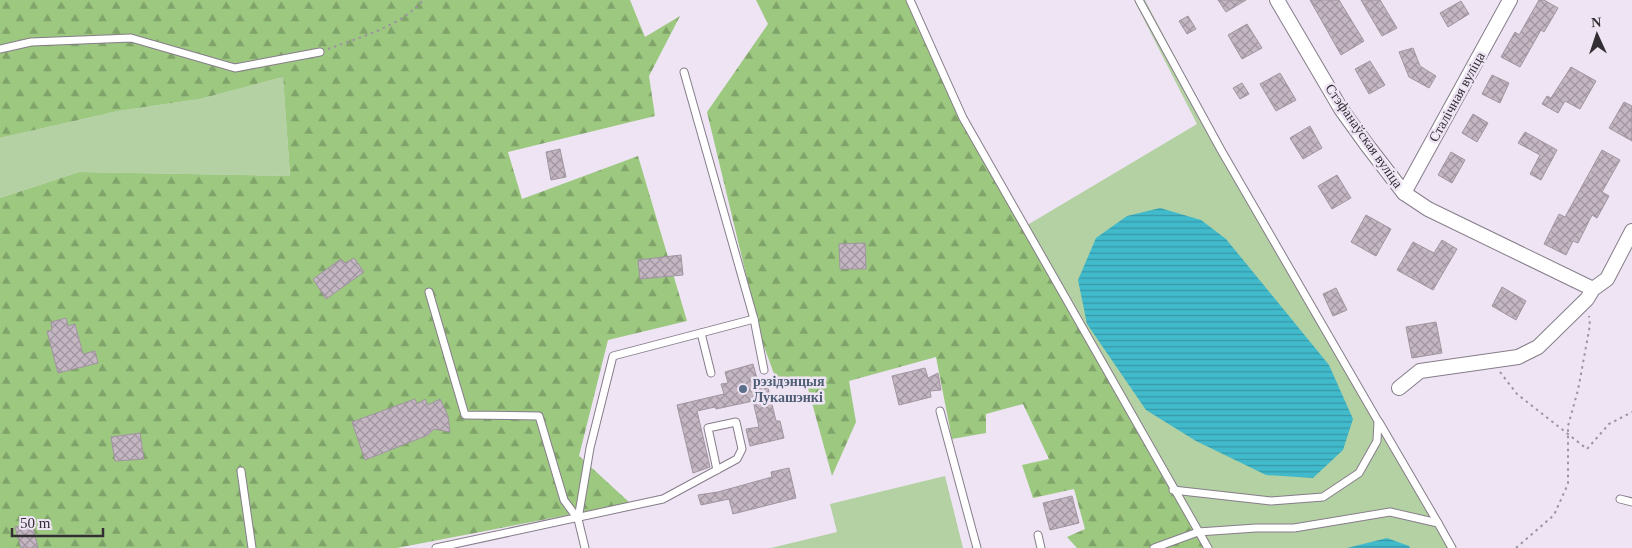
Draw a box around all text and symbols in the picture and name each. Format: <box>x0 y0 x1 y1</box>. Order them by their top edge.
north arrow <box>1572 10 1622 60</box>
text: N <box>1591 15 1602 30</box>
street label: Сталічная вуліца <box>1426 49 1488 145</box>
street label: Стэфанаўская вуліца <box>1322 81 1406 192</box>
place label: рэзідэнцыя Лукашэнкі <box>753 374 825 405</box>
marker: рэзідэнцыя Лукашэнкі <box>737 383 749 395</box>
scale bar <box>12 506 104 538</box>
text: 50 m <box>20 515 51 531</box>

